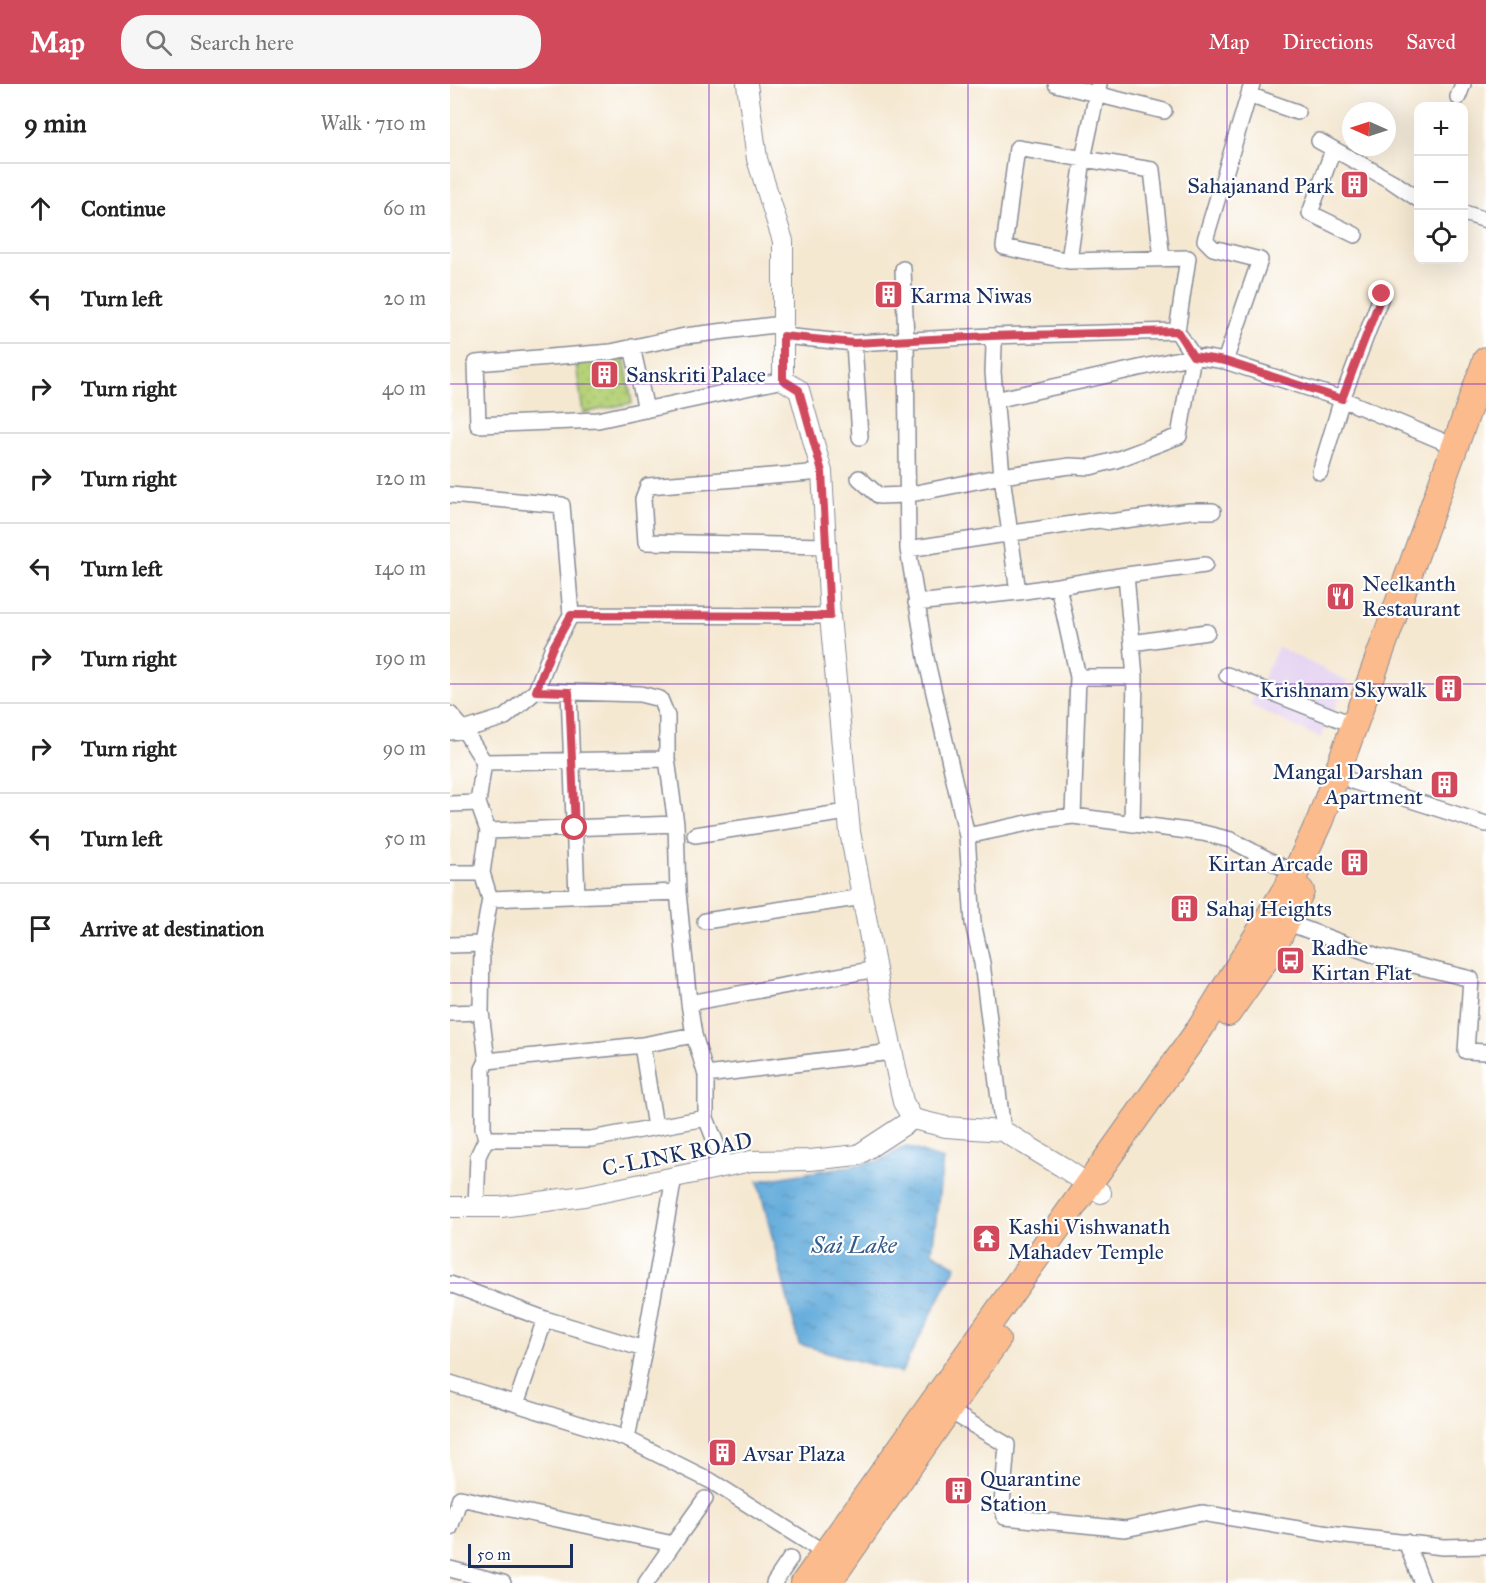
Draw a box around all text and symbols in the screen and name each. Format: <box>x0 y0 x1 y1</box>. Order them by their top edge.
search box <box>121 15 541 69</box>
text: Map <box>30 25 85 60</box>
icon: search <box>142 26 175 59</box>
text: Search here <box>190 29 294 56</box>
text: Map <box>1209 29 1250 55</box>
text: Directions <box>1283 29 1373 55</box>
text: Saved <box>1406 29 1456 55</box>
north arrow <box>1342 102 1396 156</box>
map controls <box>1414 102 1468 264</box>
button: + <box>1414 102 1468 156</box>
text: 9 min <box>24 107 87 139</box>
text: Walk · 710 m <box>321 111 426 135</box>
button: − <box>1414 156 1468 210</box>
building icon: Sahajanand Park <box>1339 169 1371 201</box>
place label: Sahajanand Park <box>1187 172 1335 199</box>
icon: ahead <box>24 192 57 225</box>
text: Continue <box>81 195 166 222</box>
text: 60 m <box>383 196 426 220</box>
button: locate <box>1414 210 1468 264</box>
building icon: Karma Niwas <box>873 279 905 311</box>
route end <box>1368 280 1394 306</box>
icon: left <box>24 282 57 315</box>
place label: Karma Niwas <box>910 282 1032 309</box>
text: Turn left <box>81 285 163 312</box>
text: 20 m <box>383 286 426 310</box>
building icon: Sanskriti Palace <box>589 358 621 390</box>
place label: Sanskriti Palace <box>626 361 766 388</box>
icon: right <box>24 372 57 405</box>
text: Turn right <box>81 375 177 402</box>
text: 40 m <box>382 376 426 400</box>
icon: right <box>24 462 57 495</box>
text: Turn right <box>81 465 177 492</box>
text: 120 m <box>375 466 426 490</box>
icon: left <box>24 552 57 585</box>
text: Turn left <box>81 555 163 582</box>
text: 140 m <box>374 556 426 580</box>
place label: Neelkanth Restaurant <box>1362 570 1461 622</box>
restaurant icon: Neelkanth Restaurant <box>1325 580 1357 612</box>
icon: right <box>24 642 57 675</box>
text: Turn right <box>81 645 177 672</box>
text: 190 m <box>375 646 426 670</box>
building icon: Krishnam Skywalk <box>1432 673 1464 705</box>
place label: Krishnam Skywalk <box>1259 676 1428 703</box>
icon: right <box>24 732 57 765</box>
text: Turn right <box>81 735 177 762</box>
text: 90 m <box>383 736 426 760</box>
place label: Mangal Darshan Apartment <box>1273 758 1423 810</box>
building icon: Mangal Darshan Apartment <box>1428 768 1460 800</box>
route start <box>561 814 587 840</box>
icon: left <box>24 822 57 855</box>
text: Turn left <box>81 825 163 852</box>
text: 50 m <box>384 826 426 850</box>
building icon: Kirtan Arcade <box>1338 847 1370 879</box>
place label: Kirtan Arcade <box>1208 850 1333 877</box>
building icon: Sahaj Heights <box>1169 892 1201 924</box>
place label: Sahaj Heights <box>1206 895 1332 922</box>
icon: arrive <box>24 912 57 945</box>
text: Arrive at destination <box>81 915 264 942</box>
place label: Radhe Kirtan Flat <box>1311 934 1412 986</box>
bus stop icon: Radhe Kirtan Flat <box>1274 944 1306 976</box>
street label: C-LINK ROAD <box>600 1126 754 1182</box>
place label: Kashi Vishwanath Mahadev Temple <box>1008 1213 1170 1265</box>
temple icon: Kashi Vishwanath Mahadev Temple <box>971 1223 1003 1255</box>
water label: Sai Lake <box>810 1230 898 1260</box>
building icon: Avsar Plaza <box>706 1437 738 1469</box>
place label: Avsar Plaza <box>742 1440 846 1467</box>
place label: Quarantine Station <box>980 1465 1081 1517</box>
building icon: Quarantine Station <box>943 1475 975 1507</box>
scale bar <box>468 1541 573 1568</box>
text: 50 m <box>477 1545 511 1564</box>

